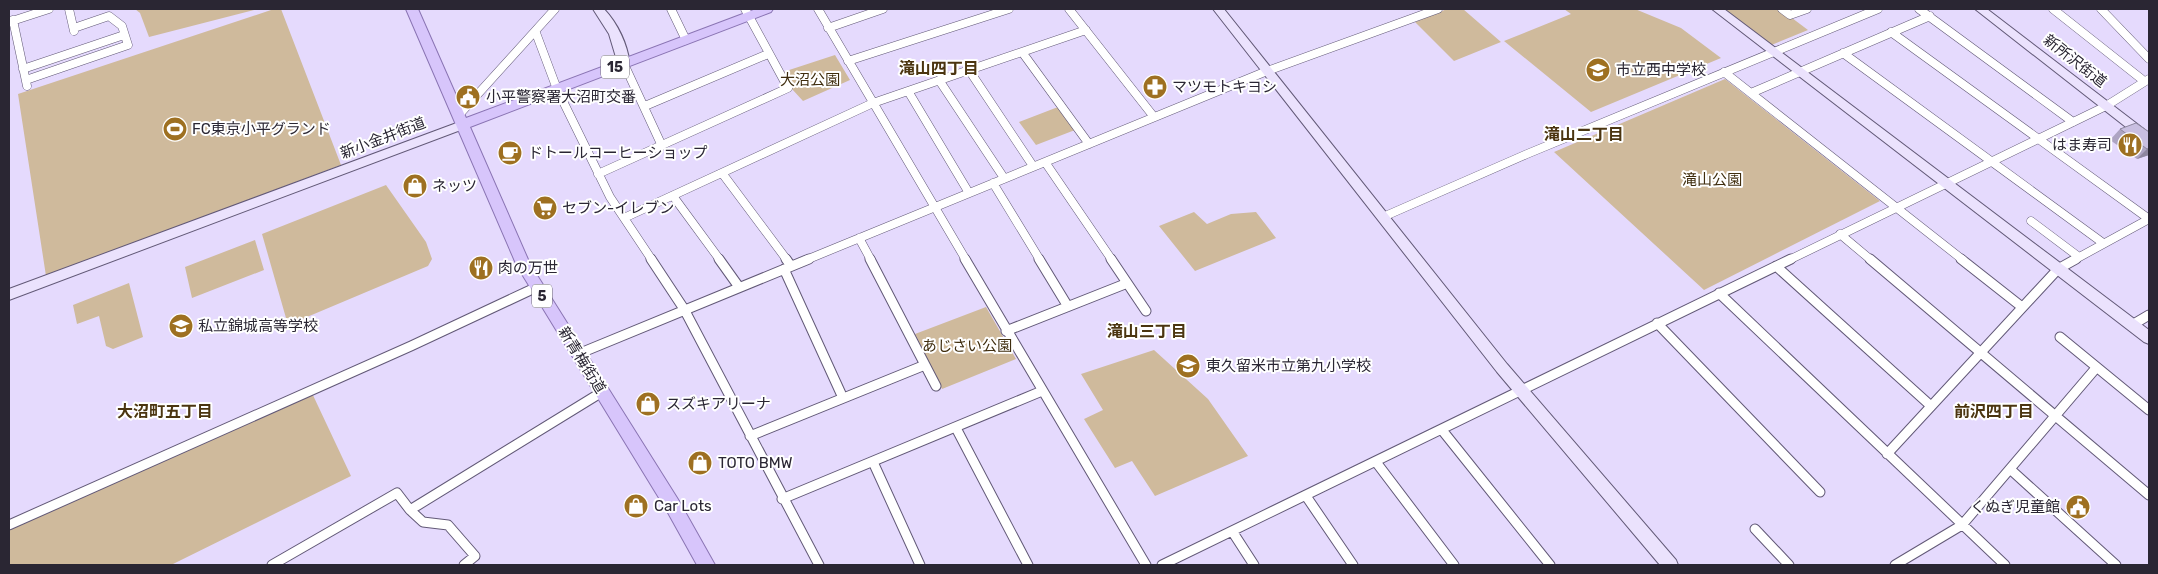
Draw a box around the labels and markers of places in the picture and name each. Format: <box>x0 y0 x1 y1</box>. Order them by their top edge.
school or university icon: 市立西中学校 <box>1585 57 1611 83</box>
place label: 市立西中学校 <box>1616 61 1706 79</box>
pharmacy icon: マツモトキヨシ <box>1142 74 1168 100</box>
place label: マツモトキヨシ <box>1172 78 1277 96</box>
public building icon: 小平警察署大沼町交番 <box>455 84 481 110</box>
place label: 小平警察署大沼町交番 <box>486 88 636 106</box>
sports icon: FC東京小平グランド <box>162 116 188 142</box>
place label: FC東京小平グランド <box>192 120 331 138</box>
restaurant icon: はま寿司 <box>2117 132 2143 158</box>
place label: はま寿司 <box>2052 136 2112 154</box>
cafe icon: ドトールコーヒーショップ <box>497 140 523 166</box>
place label: ドトールコーヒーショップ <box>528 144 707 162</box>
shop icon: ネッツ <box>402 173 428 199</box>
place label: ネッツ <box>432 177 477 195</box>
supermarket icon: セブン-イレブン <box>532 195 558 221</box>
place label: セブン-イレブン <box>562 199 674 217</box>
restaurant icon: 肉の万世 <box>468 255 494 281</box>
place label: 肉の万世 <box>498 259 558 277</box>
school or university icon: 私立錦城高等学校 <box>168 313 194 339</box>
place label: 私立錦城高等学校 <box>198 317 318 335</box>
school or university icon: 東久留米市立第九小学校 <box>1175 353 1201 379</box>
place label: 東久留米市立第九小学校 <box>1206 357 1371 375</box>
shop icon: スズキアリーナ <box>635 391 661 417</box>
place label: スズキアリーナ <box>666 395 771 413</box>
shop icon: TOTO BMW <box>687 450 713 476</box>
place label: TOTO BMW <box>718 454 793 472</box>
shop icon: Car Lots <box>623 493 649 519</box>
public building icon: くぬぎ児童館 <box>2065 494 2091 520</box>
place label: Car Lots <box>654 497 712 515</box>
place label: くぬぎ児童館 <box>1970 498 2060 516</box>

